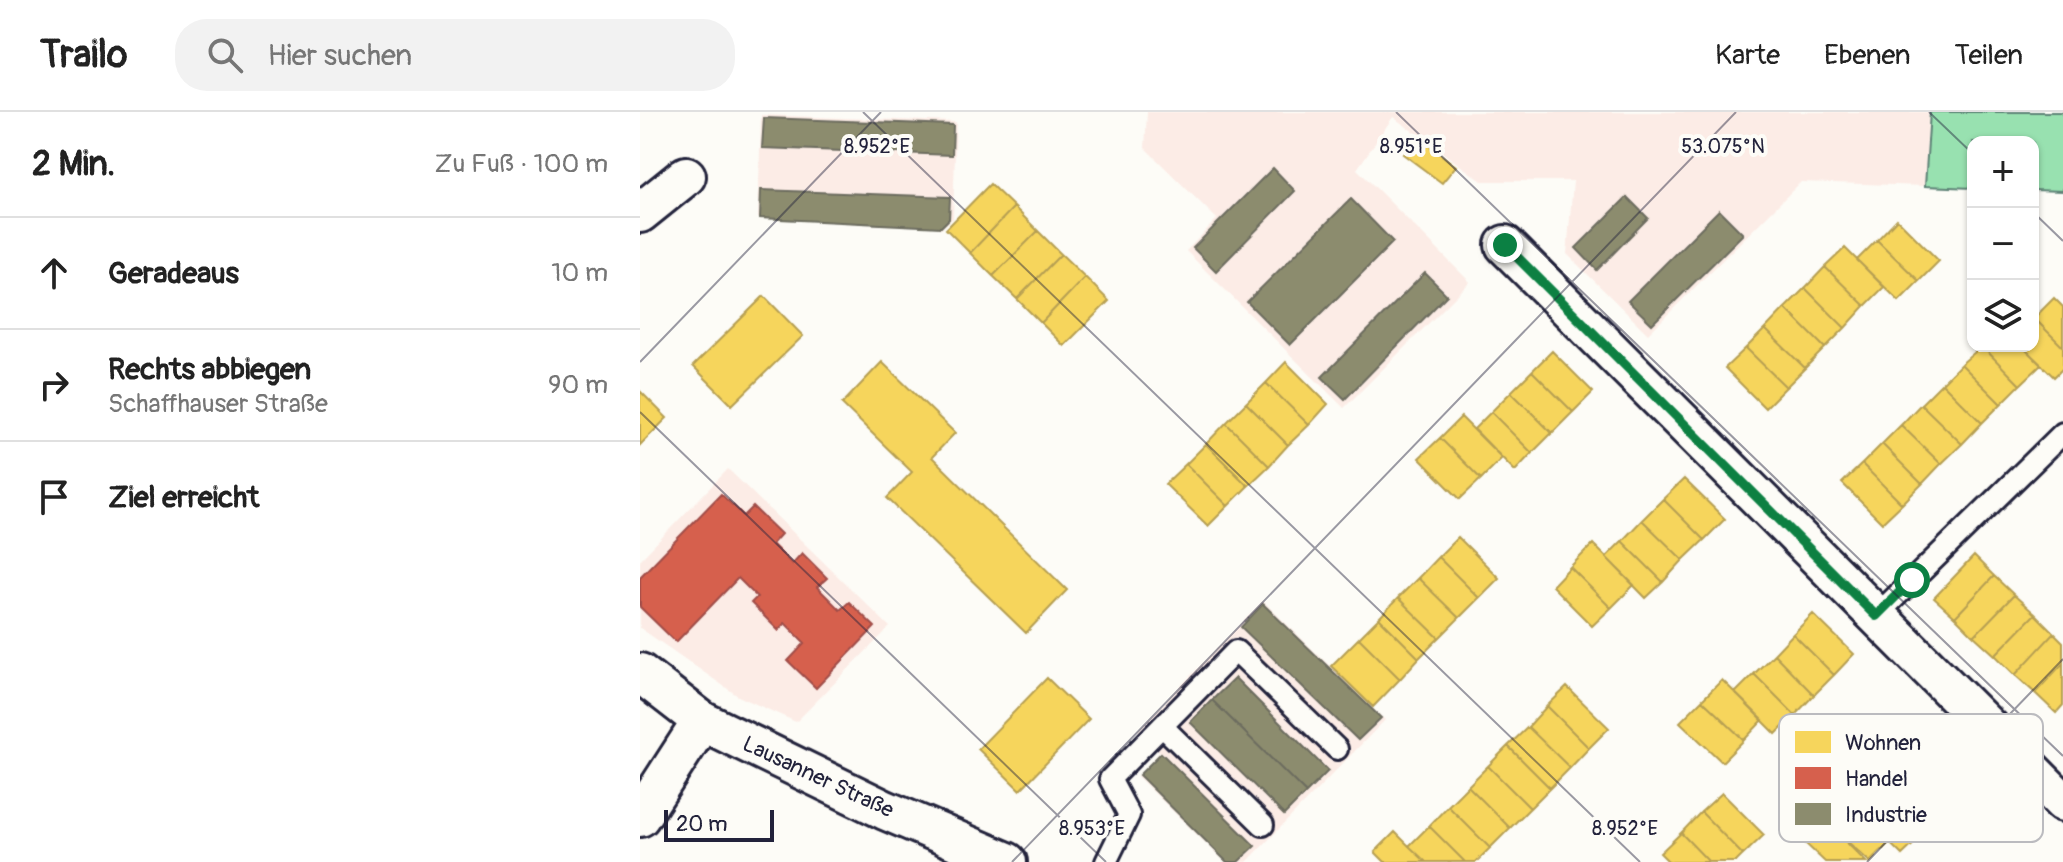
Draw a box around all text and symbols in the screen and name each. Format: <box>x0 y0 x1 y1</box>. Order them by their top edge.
search box <box>175 19 735 91</box>
text: Trailo <box>40 31 127 79</box>
icon: search <box>203 33 247 77</box>
text: Hier suchen <box>267 37 412 74</box>
text: Karte <box>1715 38 1780 73</box>
text: Ebenen <box>1824 38 1911 73</box>
text: Teilen <box>1955 38 2023 73</box>
text: 8.952°E <box>844 134 910 159</box>
text: 8.951°E <box>1380 134 1442 159</box>
text: 53.075°N <box>1681 134 1765 159</box>
map controls <box>1967 136 2039 352</box>
button: + <box>1967 136 2039 208</box>
text: 2 Min. <box>32 143 115 186</box>
text: Zu Fuß · 100 m <box>435 148 608 180</box>
button: − <box>1967 208 2039 280</box>
route end <box>1487 227 1523 263</box>
icon: ahead <box>32 251 76 295</box>
text: Geradeaus <box>108 255 239 292</box>
text: 10 m <box>551 257 608 289</box>
button: layers <box>1967 280 2039 352</box>
text: Rechts abbiegen <box>108 351 311 388</box>
icon: right <box>32 363 76 407</box>
text: 90 m <box>548 369 608 401</box>
text: Schaffhauser Straße <box>108 388 328 420</box>
icon: arrive <box>32 475 76 519</box>
text: Ziel erreicht <box>108 479 259 516</box>
route start <box>1894 562 1930 598</box>
legend <box>1779 714 2043 842</box>
text: Wohnen <box>1845 729 1921 757</box>
street label: Lausanner Straße <box>738 730 898 824</box>
text: Handel <box>1845 765 1908 793</box>
text: Industrie <box>1845 801 1927 829</box>
scale bar <box>664 806 774 842</box>
text: 20 m <box>676 810 728 838</box>
text: 8.953°E <box>1059 816 1125 841</box>
text: 8.952°E <box>1592 816 1658 841</box>

